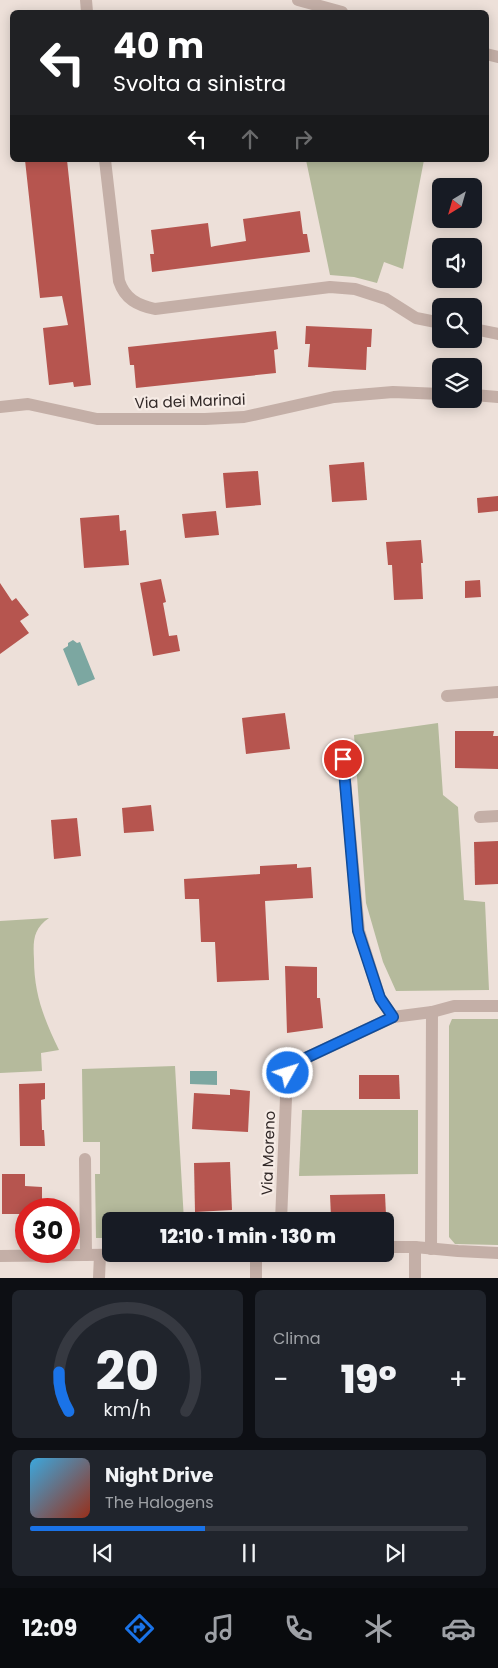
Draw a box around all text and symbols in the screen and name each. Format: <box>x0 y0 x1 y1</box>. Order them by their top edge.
text: 40 m <box>113 21 204 70</box>
icon: left <box>30 30 95 95</box>
text: Svolta a sinistra <box>113 68 286 99</box>
icon: left <box>183 125 211 153</box>
icon: ahead <box>236 125 264 153</box>
icon: right <box>289 125 317 153</box>
north arrow <box>432 178 482 228</box>
map controls <box>432 178 482 408</box>
button: sound <box>432 238 482 288</box>
button: search <box>432 298 482 348</box>
button: layers <box>432 358 482 408</box>
street label: Via dei Marinai <box>134 389 246 413</box>
pin <box>322 738 364 780</box>
icon: arrive <box>329 745 357 773</box>
position arrow <box>261 1046 313 1098</box>
street label: Via Moreno <box>256 1110 280 1196</box>
speed limit sign: 30 <box>15 1198 80 1263</box>
text: 12:10 · 1 min · 130 m <box>160 1223 336 1250</box>
text: Clima <box>273 1327 321 1350</box>
text: 20 <box>96 1335 159 1408</box>
text: 19° <box>341 1353 397 1406</box>
text: − <box>273 1360 288 1399</box>
text: + <box>449 1360 468 1399</box>
text: km/h <box>104 1397 151 1422</box>
text: Night Drive <box>105 1462 214 1489</box>
text: The Halogens <box>105 1491 213 1514</box>
icon: previous <box>89 1539 117 1567</box>
icon: pause <box>235 1539 263 1567</box>
icon: next <box>381 1539 409 1567</box>
icon: directions <box>122 1611 157 1646</box>
icon: music <box>202 1611 237 1646</box>
icon: phone <box>281 1611 316 1646</box>
icon: climate <box>361 1611 396 1646</box>
icon: car <box>441 1611 476 1646</box>
text: 12:09 <box>22 1613 77 1644</box>

